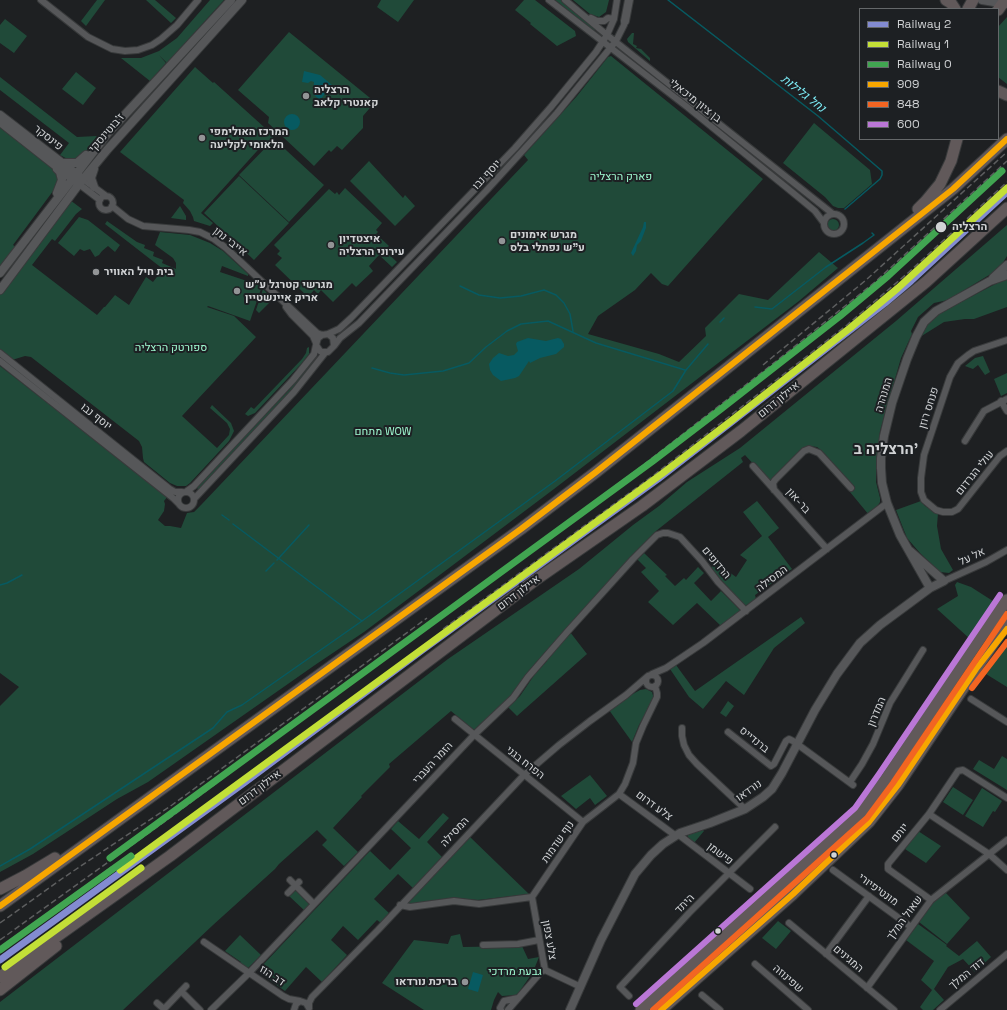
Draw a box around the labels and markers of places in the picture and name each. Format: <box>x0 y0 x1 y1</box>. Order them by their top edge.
place label: הרצליה קאנטרי קלאב <box>314 83 378 109</box>
marker: הרצליה קאנטרי קלאב <box>301 91 311 101</box>
place label: המרכז האולימפי הלאומי לקליעה <box>210 125 288 151</box>
marker: המרכז האולימפי הלאומי לקליעה <box>197 133 207 143</box>
marker: הרצליה <box>934 220 948 234</box>
place label: הרצליה <box>952 220 987 234</box>
place label: מגרש אימונים ע"ש נפתלי בלס <box>510 228 585 254</box>
place label: איצטדיון עירוני הרצליה <box>339 232 405 258</box>
marker: מגרש אימונים ע"ש נפתלי בלס <box>497 236 507 246</box>
marker: איצטדיון עירוני הרצליה <box>326 240 336 250</box>
place label: בית חיל האוויר <box>104 265 173 279</box>
marker: בית חיל האוויר <box>91 267 101 277</box>
place label: מגרשי קטרגל ע״ש אריק איינשטיין <box>245 278 333 304</box>
marker: מגרשי קטרגל ע״ש אריק איינשטיין <box>232 286 242 296</box>
unlabelled marker <box>829 850 839 860</box>
unlabelled marker <box>713 926 723 936</box>
place label: בריכת נורדאו <box>396 975 457 989</box>
marker: בריכת נורדאו <box>460 977 470 987</box>

